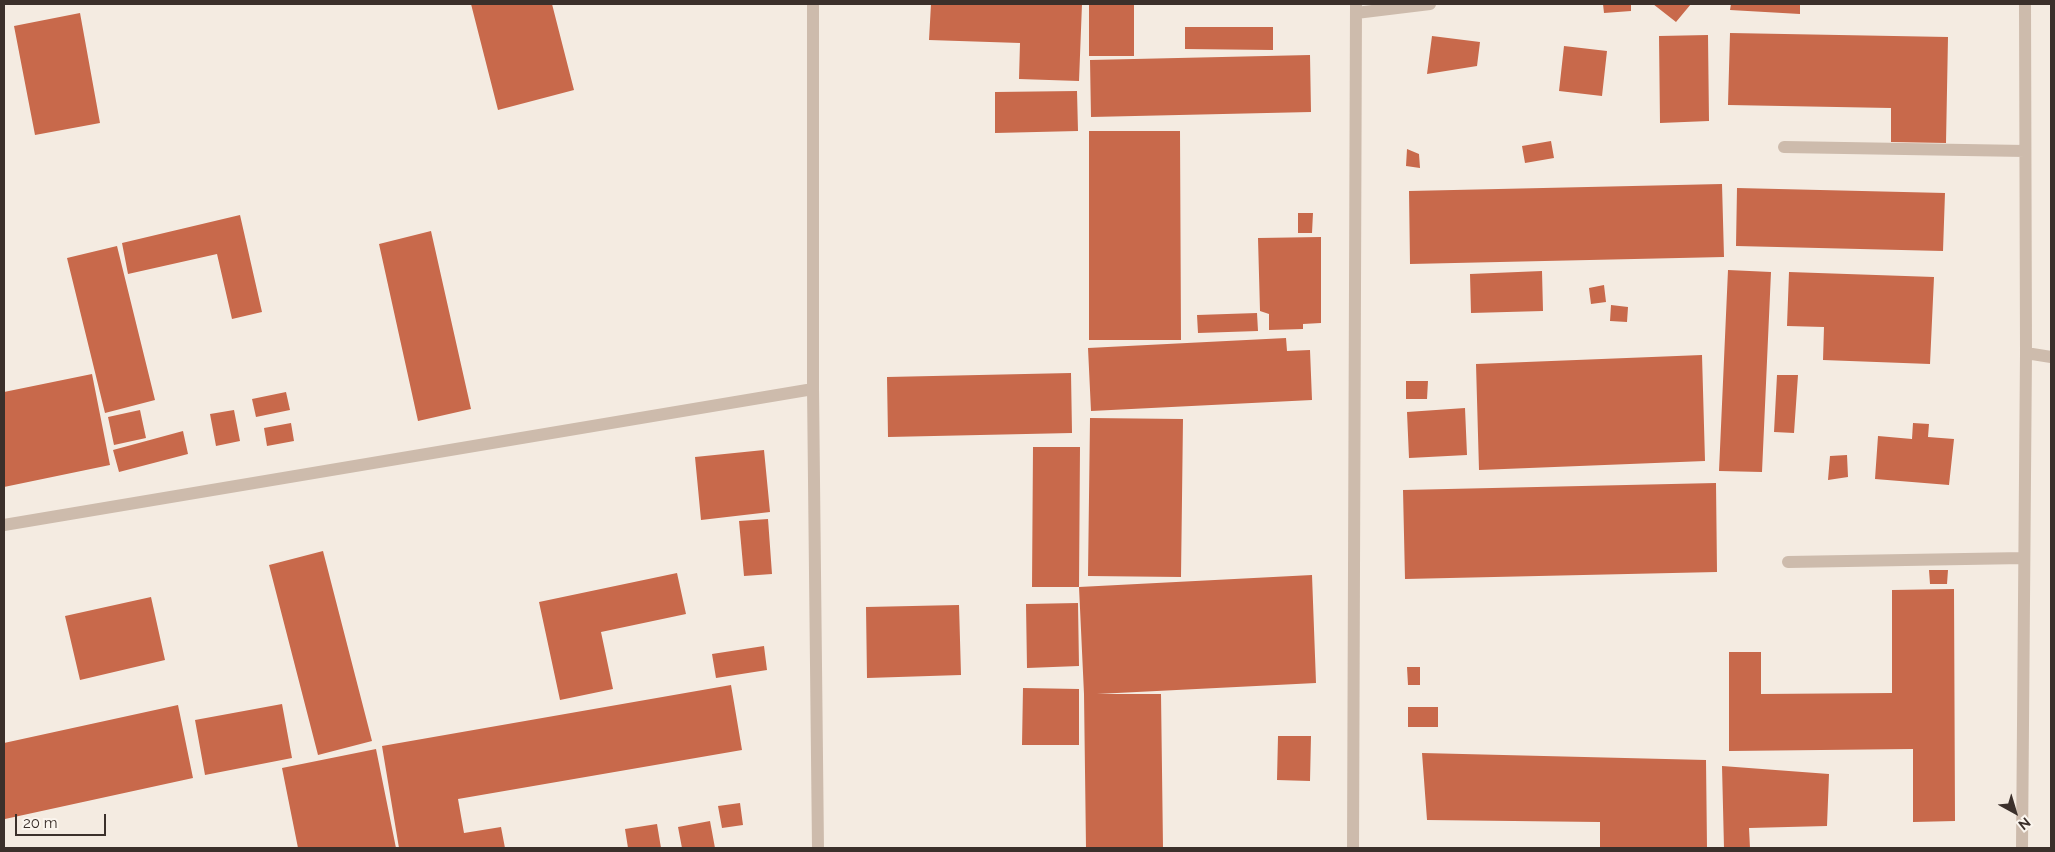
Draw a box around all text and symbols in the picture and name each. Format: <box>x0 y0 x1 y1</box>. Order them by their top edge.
north arrow <box>1990 787 2040 837</box>
scale bar <box>18 804 109 836</box>
text: 20 m <box>23 814 58 832</box>
text: N <box>2015 814 2034 833</box>

